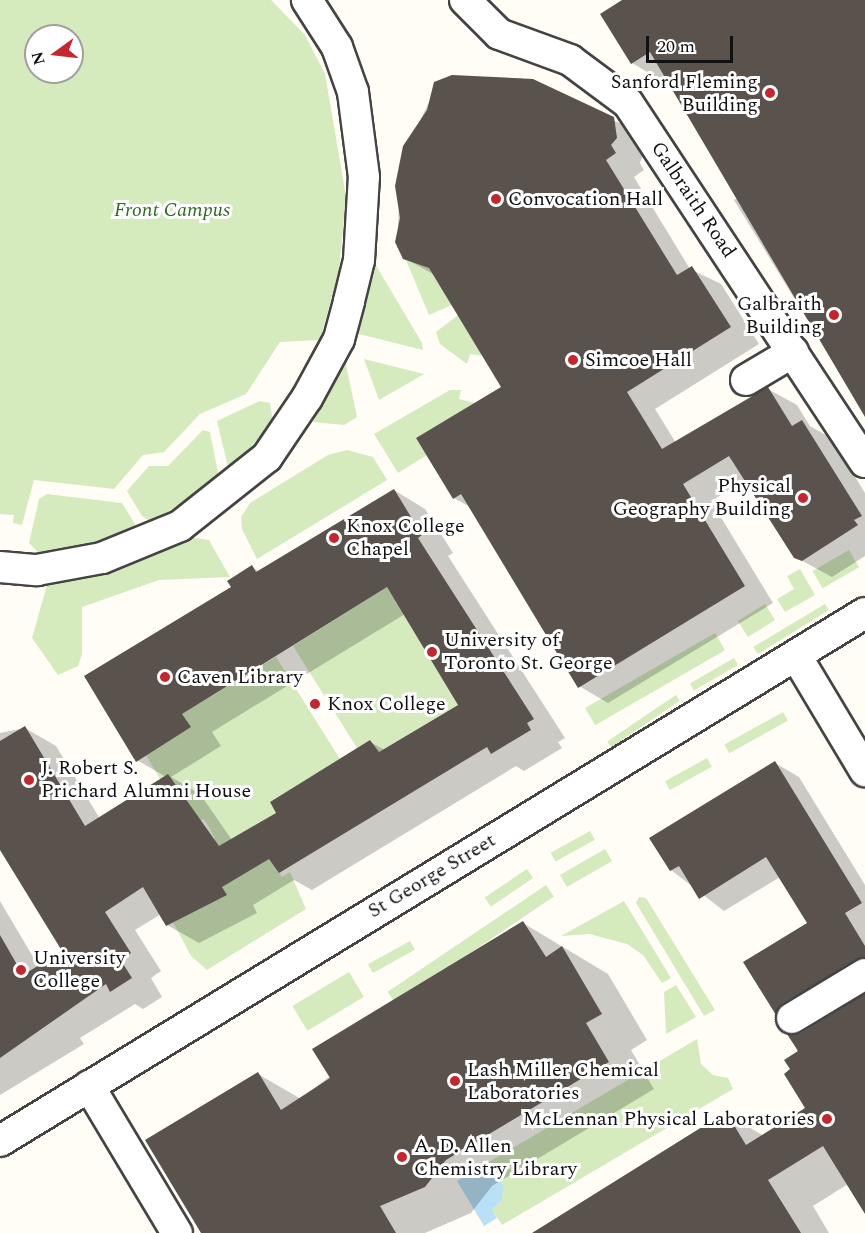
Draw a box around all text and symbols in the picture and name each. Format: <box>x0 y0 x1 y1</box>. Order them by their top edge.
north arrow <box>24 24 84 84</box>
scale bar <box>649 24 736 62</box>
text: 20 m <box>657 33 695 60</box>
text: N <box>25 49 52 68</box>
place label: Sanford Fleming Building <box>611 70 758 117</box>
marker: Sanford Fleming Building <box>763 86 777 100</box>
street label: Galbraith Road <box>645 137 741 263</box>
place label: Convocation Hall <box>508 187 663 211</box>
marker: Convocation Hall <box>489 192 503 206</box>
park label: Front Campus <box>114 198 230 222</box>
place label: Galbraith Building <box>737 292 822 339</box>
marker: Galbraith Building <box>827 308 841 322</box>
place label: Simcoe Hall <box>585 348 692 372</box>
marker: Simcoe Hall <box>566 353 580 367</box>
place label: Physical Geography Building <box>613 474 791 521</box>
marker: Physical Geography Building <box>796 491 810 505</box>
place label: Knox College Chapel <box>346 514 465 561</box>
marker: Knox College Chapel <box>327 531 341 545</box>
place label: University of Toronto St. George <box>444 628 613 675</box>
marker: University of Toronto St. George <box>425 645 439 659</box>
place label: Caven Library <box>177 665 303 689</box>
marker: Caven Library <box>158 670 172 684</box>
place label: Knox College <box>327 692 446 716</box>
marker: Knox College <box>308 697 322 711</box>
place label: J. Robert S. Prichard Alumni House <box>41 756 251 803</box>
marker: J. Robert S. Prichard Alumni House <box>22 773 36 787</box>
street label: St George Street <box>364 828 500 924</box>
place label: University College <box>33 946 125 993</box>
marker: University College <box>14 963 28 977</box>
place label: Lash Miller Chemical Laboratories <box>467 1058 659 1105</box>
marker: Lash Miller Chemical Laboratories <box>448 1074 462 1088</box>
place label: McLennan Physical Laboratories <box>523 1107 815 1131</box>
marker: McLennan Physical Laboratories <box>820 1112 834 1126</box>
place label: A. D. Allen Chemistry Library <box>414 1134 577 1181</box>
marker: A. D. Allen Chemistry Library <box>395 1150 409 1164</box>

